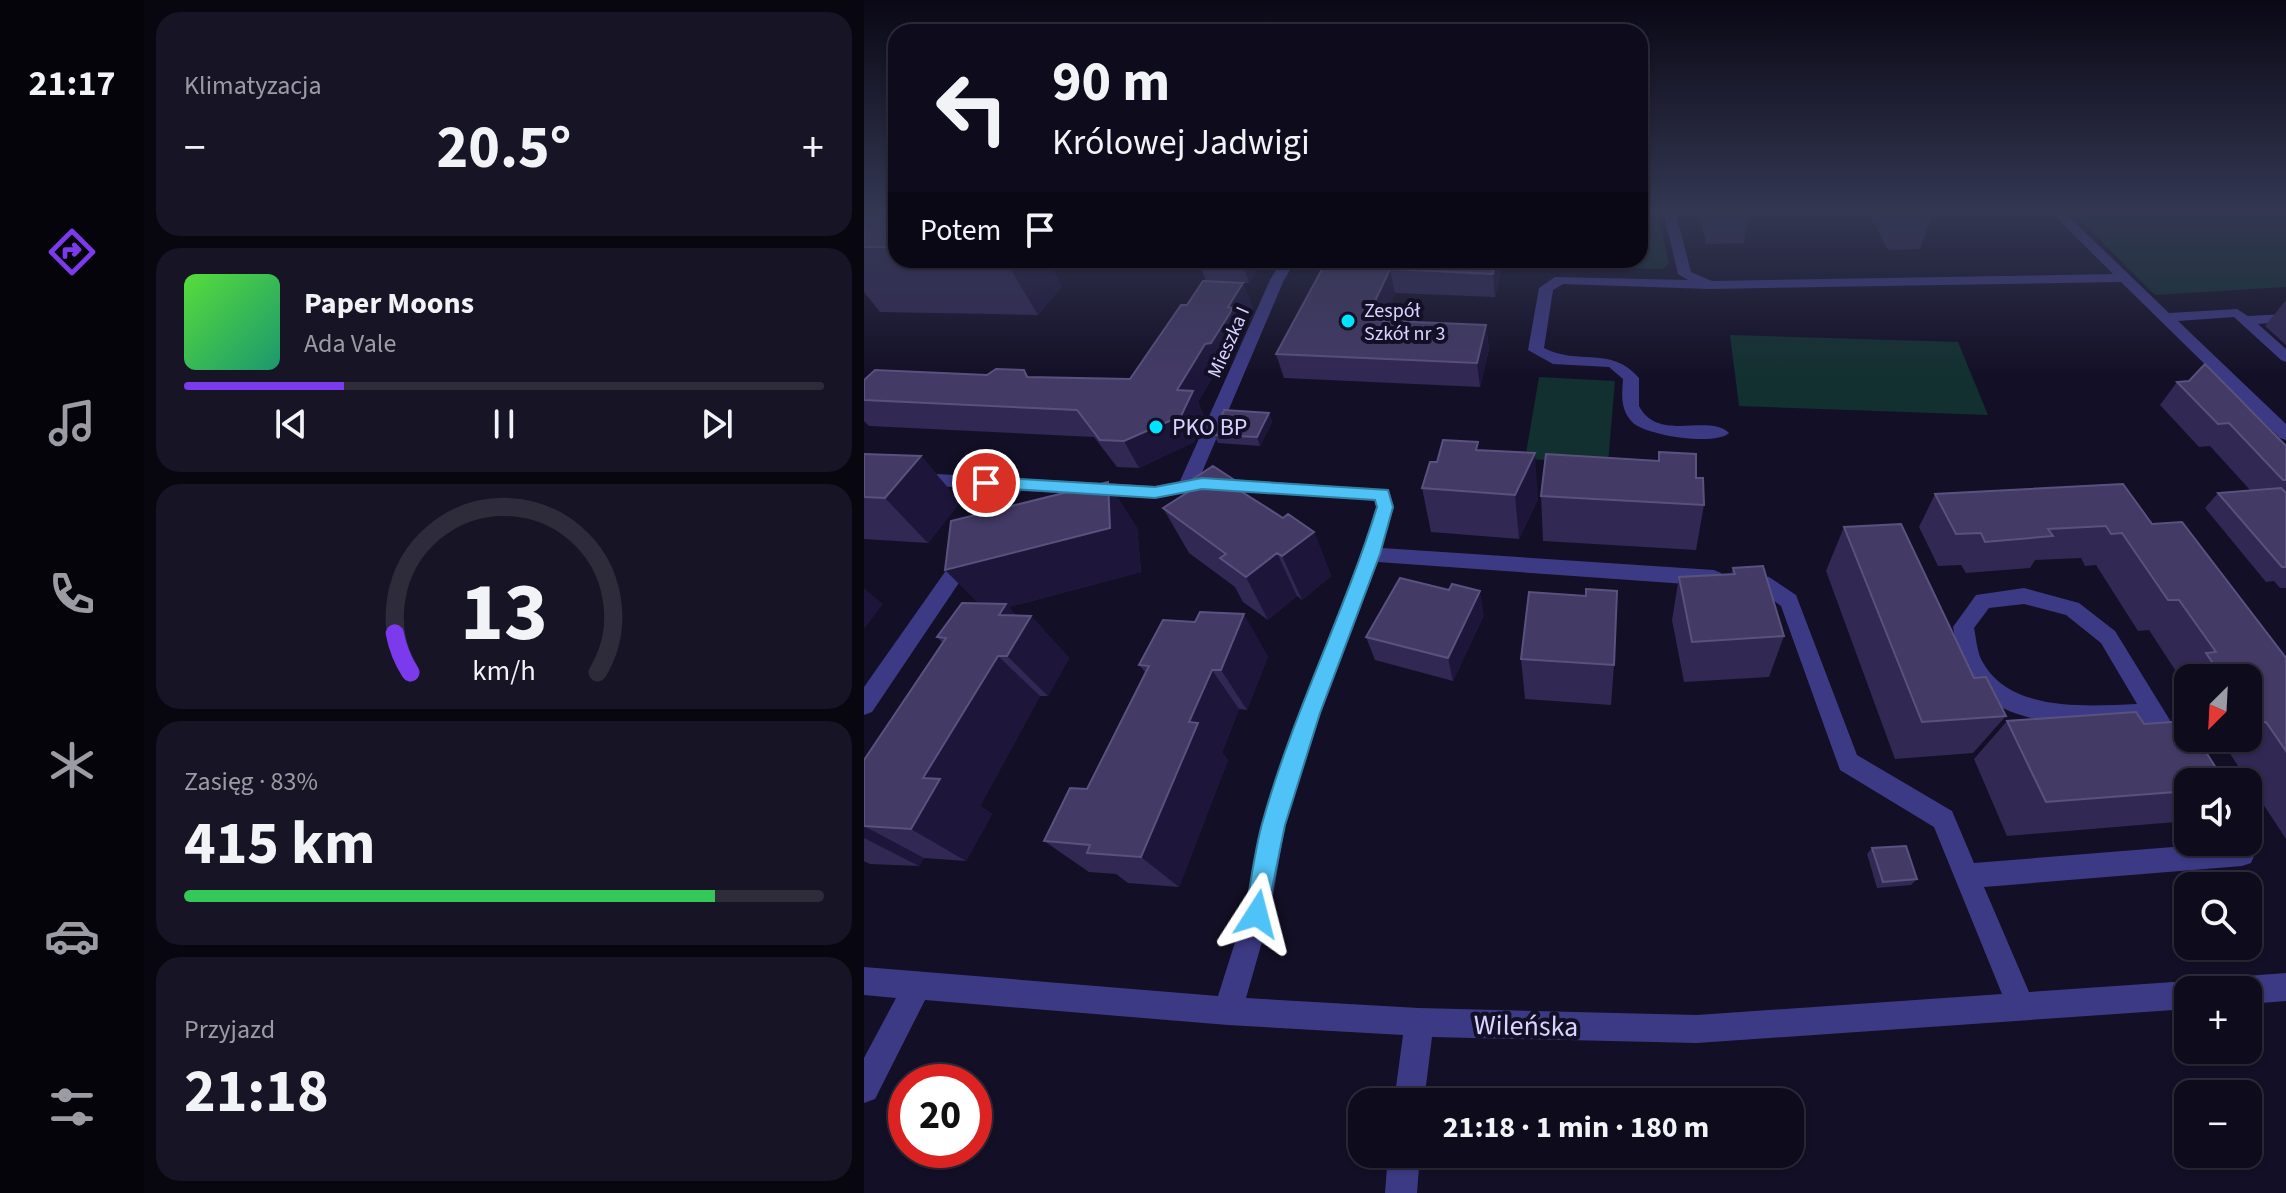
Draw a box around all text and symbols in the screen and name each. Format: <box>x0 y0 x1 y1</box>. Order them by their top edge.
text: 90 m <box>1052 43 1170 122</box>
icon: left <box>920 56 1024 160</box>
text: 21:17 <box>29 58 115 109</box>
text: Klimatyzacja <box>184 67 322 104</box>
text: 20.5° <box>437 106 571 191</box>
text: − <box>184 117 206 180</box>
text: + <box>802 117 824 180</box>
text: Królowej Jadwigi <box>1052 117 1310 168</box>
icon: arrive <box>1018 208 1062 252</box>
text: Potem <box>920 209 1002 252</box>
icon: directions <box>44 224 100 280</box>
text: Paper Moons <box>304 282 474 325</box>
place label: Zespół Szkół nr 3 <box>1364 297 1445 348</box>
street label: Mieszka I <box>1201 302 1257 383</box>
marker: Zespół Szkół nr 3 <box>1339 312 1357 330</box>
text: Ada Vale <box>304 325 396 362</box>
icon: music <box>44 395 100 451</box>
icon: previous <box>269 402 313 446</box>
icon: pause <box>482 402 526 446</box>
icon: next <box>695 402 739 446</box>
place label: PKO BP <box>1172 410 1247 445</box>
marker: PKO BP <box>1147 418 1165 436</box>
pin <box>952 449 1020 517</box>
icon: arrive <box>964 461 1008 505</box>
text: 13 <box>460 553 548 671</box>
icon: phone <box>44 566 100 622</box>
text: km/h <box>472 651 536 691</box>
north arrow <box>2174 664 2262 752</box>
map controls <box>2174 664 2262 1168</box>
icon: climate <box>44 737 100 793</box>
text: Zasięg · 83% <box>184 763 318 800</box>
button: sound <box>2174 768 2262 856</box>
text: 415 km <box>184 802 375 887</box>
position arrow <box>1215 872 1299 956</box>
button: search <box>2174 872 2262 960</box>
icon: car <box>44 908 100 964</box>
button: + <box>2174 976 2262 1064</box>
street label: Wileńska <box>1473 1005 1579 1047</box>
text: Przyjazd <box>184 1011 275 1048</box>
text: 21:18 <box>184 1050 329 1135</box>
speed limit sign: 20 <box>888 1064 992 1168</box>
icon: filters <box>44 1079 100 1135</box>
button: − <box>2174 1080 2262 1168</box>
text: 21:18 · 1 min · 180 m <box>1443 1106 1709 1149</box>

